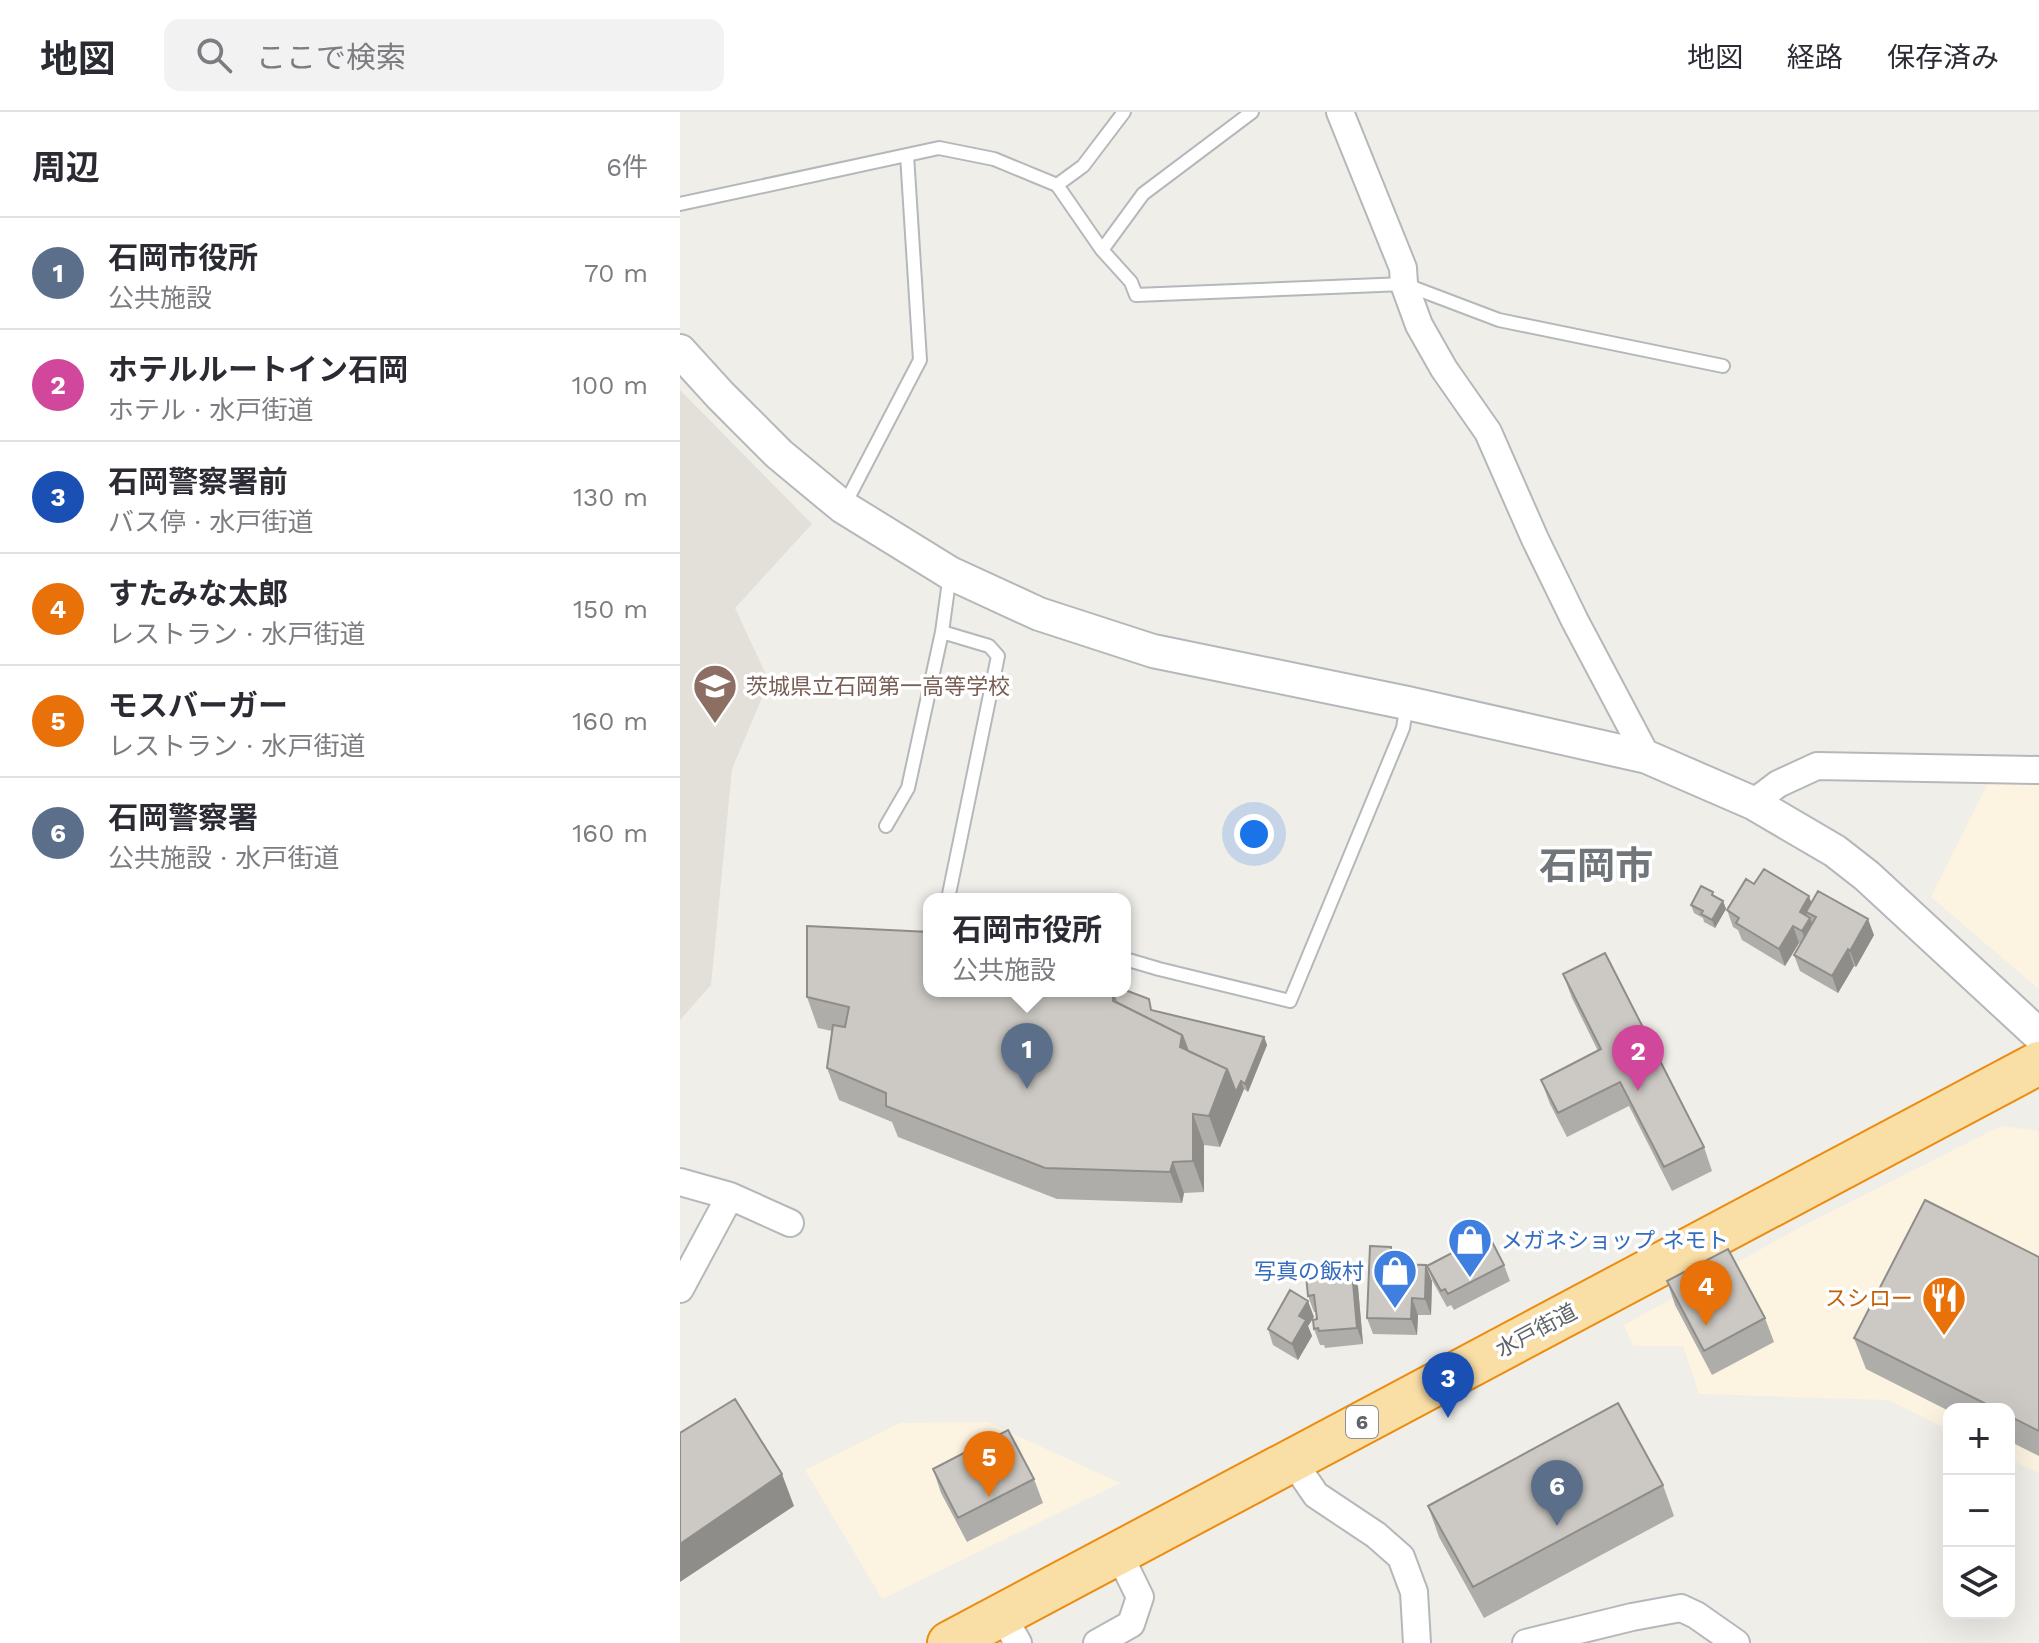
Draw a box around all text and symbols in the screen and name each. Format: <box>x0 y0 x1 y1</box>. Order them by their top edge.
search box <box>164 19 724 91</box>
icon: search <box>192 33 236 77</box>
text: 地図 <box>40 37 116 81</box>
text: ここで検索 <box>256 40 406 75</box>
text: 地図 <box>1687 41 1743 74</box>
text: 経路 <box>1787 41 1843 74</box>
text: 保存済み <box>1887 41 1999 74</box>
text: 周辺 <box>32 147 100 187</box>
text: 6件 <box>606 152 648 182</box>
text: 石岡市役所 <box>108 240 258 275</box>
text: 1 <box>52 258 64 288</box>
text: 70 m <box>584 258 648 288</box>
text: 公共施設 <box>108 283 212 313</box>
text: ホテルルートイン石岡 <box>108 352 408 387</box>
text: 2 <box>50 370 66 400</box>
text: 100 m <box>572 370 648 400</box>
text: ホテル · 水戸街道 <box>108 395 314 425</box>
text: 石岡警察署前 <box>108 464 288 499</box>
text: 3 <box>50 482 66 512</box>
text: 130 m <box>573 482 648 512</box>
text: バス停 · 水戸街道 <box>108 507 314 537</box>
text: すたみな太郎 <box>108 576 288 611</box>
text: 4 <box>50 594 66 624</box>
text: 150 m <box>573 594 648 624</box>
text: レストラン · 水戸街道 <box>108 619 366 649</box>
school or university icon: 茨城県立石岡第一高等学校 <box>691 662 739 725</box>
place label: 茨城県立石岡第一高等学校 <box>746 674 1010 699</box>
text: モスバーガー <box>108 688 288 723</box>
text: 5 <box>50 706 66 736</box>
text: 160 m <box>572 706 648 736</box>
text: レストラン · 水戸街道 <box>108 731 366 761</box>
text: 石岡警察署 <box>108 800 258 835</box>
your location <box>1234 814 1274 854</box>
text: 6 <box>50 818 66 848</box>
text: 160 m <box>572 818 648 848</box>
text: 公共施設 · 水戸街道 <box>108 843 340 873</box>
district label: 石岡市 <box>1539 844 1653 888</box>
popup <box>923 893 1131 997</box>
text: 石岡市役所 <box>952 912 1102 947</box>
text: 公共施設 <box>952 955 1056 985</box>
pin: 1 <box>1001 1023 1053 1089</box>
pin: 2 <box>1612 1025 1664 1091</box>
shop icon: メガネショップ ネモト <box>1446 1216 1494 1279</box>
place label: メガネショップ ネモト <box>1501 1228 1729 1253</box>
shop icon: 写真の飯村 <box>1371 1247 1419 1310</box>
place label: 写真の飯村 <box>1254 1259 1364 1284</box>
pin: 4 <box>1680 1260 1732 1326</box>
restaurant icon: スシロー <box>1920 1274 1968 1337</box>
place label: スシロー <box>1825 1286 1913 1311</box>
street label: 水戸街道 <box>1492 1299 1581 1362</box>
pin: 3 <box>1422 1352 1474 1418</box>
map controls <box>1943 1403 2015 1619</box>
button: + <box>1943 1403 2015 1475</box>
road number: 6 <box>1346 1406 1378 1438</box>
pin: 5 <box>963 1431 1015 1497</box>
pin: 6 <box>1531 1460 1583 1526</box>
button: − <box>1943 1475 2015 1547</box>
button: layers <box>1943 1547 2015 1619</box>

